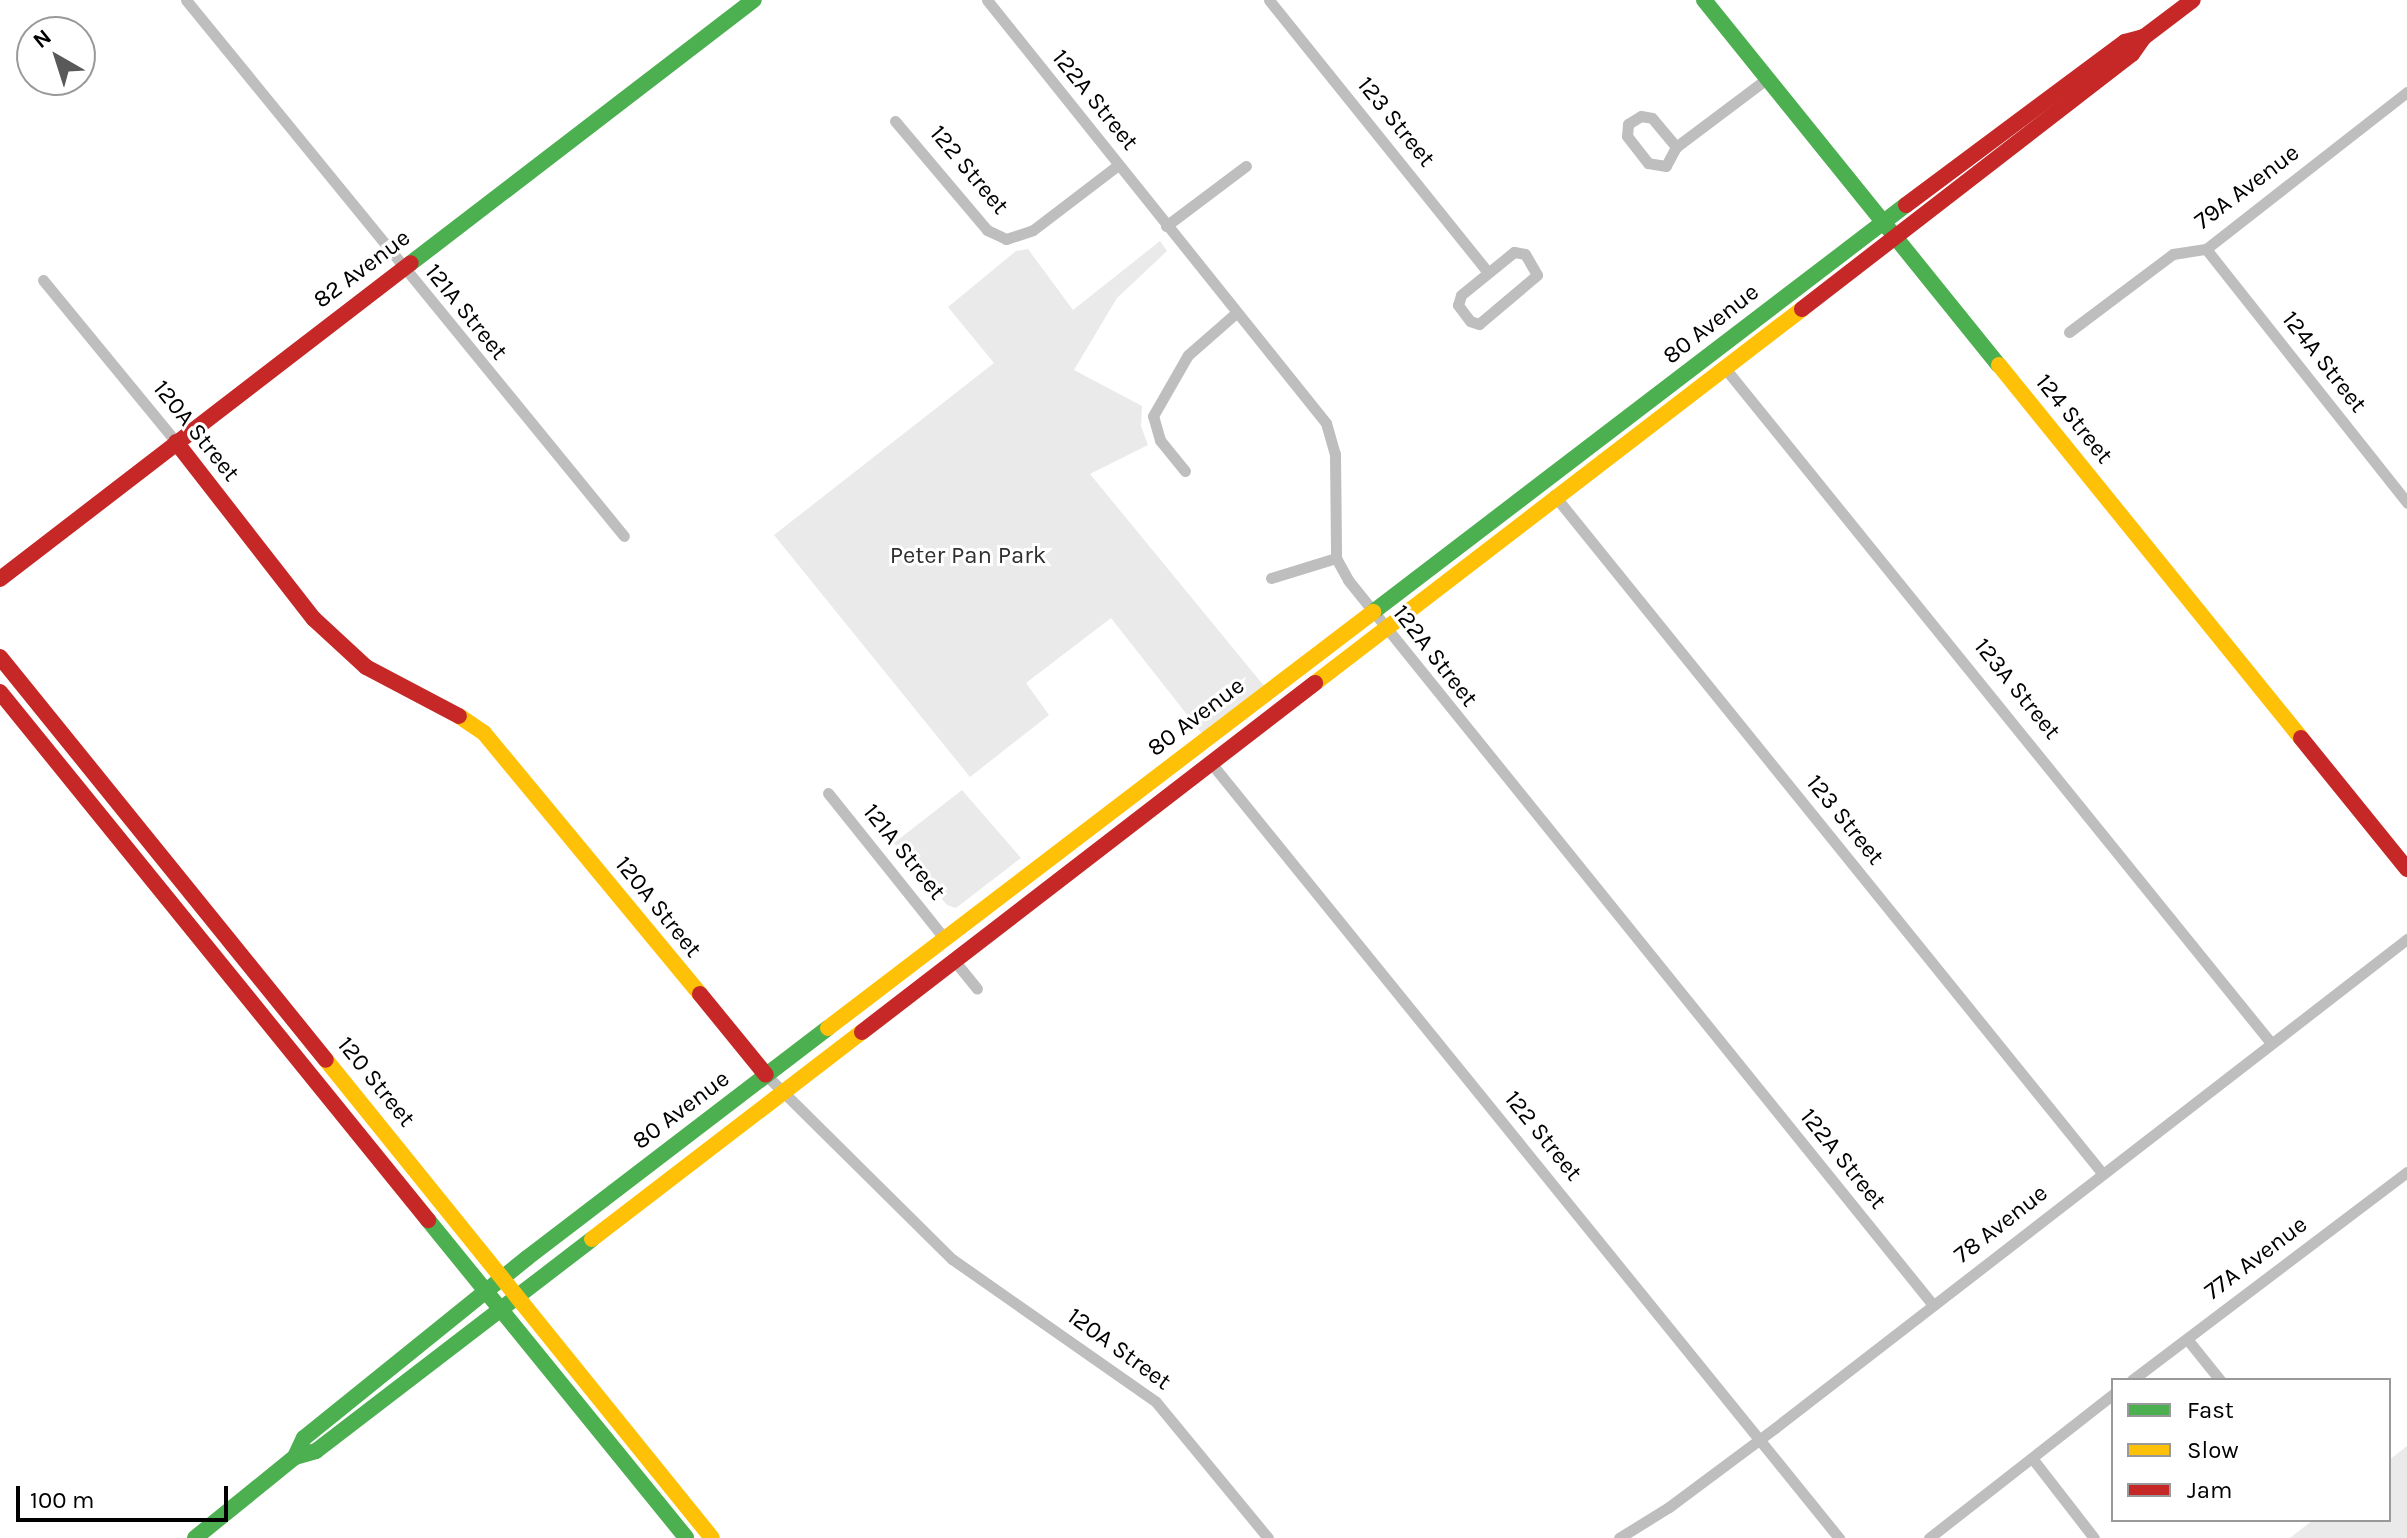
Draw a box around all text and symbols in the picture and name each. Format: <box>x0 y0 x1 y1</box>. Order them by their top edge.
north arrow <box>16 16 96 96</box>
text: N <box>28 24 56 54</box>
street label: 122A Street <box>1046 44 1144 156</box>
street label: 123 Street <box>1351 71 1441 173</box>
street label: 122 Street <box>923 120 1015 220</box>
street label: 79A Avenue <box>2189 138 2305 236</box>
street label: 82 Avenue <box>308 223 416 315</box>
street label: 121A Street <box>419 258 513 366</box>
street label: 80 Avenue <box>1657 278 1765 370</box>
street label: 124A Street <box>2276 306 2372 418</box>
street label: 124 Street <box>2029 368 2119 470</box>
street label: 120A Street <box>147 375 245 487</box>
park label: Peter Pan Park <box>890 542 1046 570</box>
street label: 122A Street <box>1386 599 1484 713</box>
street label: 123A Street <box>1968 633 2066 745</box>
street label: 80 Avenue <box>1142 671 1250 763</box>
street label: 123 Street <box>1800 769 1890 871</box>
street label: 121A Street <box>857 798 951 906</box>
street label: 120A Street <box>609 851 707 963</box>
street label: 120 Street <box>331 1031 421 1133</box>
street label: 80 Avenue <box>627 1064 735 1156</box>
street label: 122 Street <box>1498 1085 1588 1187</box>
street label: 122A Street <box>1794 1103 1892 1215</box>
street label: 78 Avenue <box>1949 1179 2053 1269</box>
street label: 77A Avenue <box>2199 1210 2313 1306</box>
street label: 120A Street <box>1061 1302 1177 1396</box>
legend <box>2111 1378 2391 1522</box>
text: Fast <box>2187 1396 2234 1424</box>
text: Slow <box>2187 1436 2239 1464</box>
scale bar <box>20 1470 232 1520</box>
text: Jam <box>2187 1476 2232 1504</box>
text: 100 m <box>30 1486 95 1514</box>

